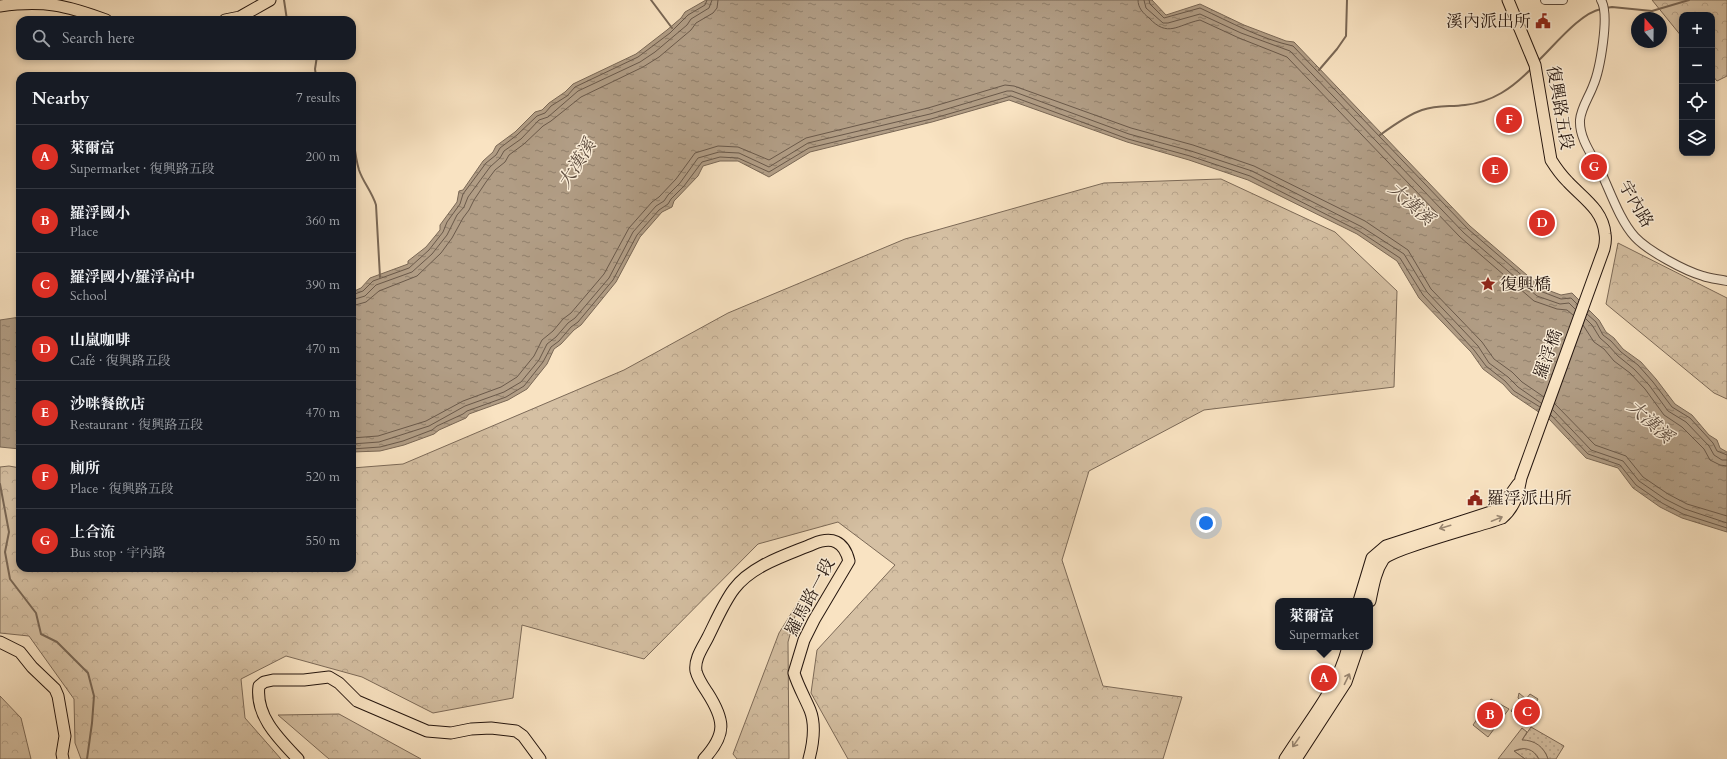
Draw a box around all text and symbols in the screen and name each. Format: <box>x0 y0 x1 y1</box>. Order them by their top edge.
place label: 溪內派出所 <box>1446 10 1531 33</box>
public building icon: 溪內派出所 <box>1534 12 1552 30</box>
north arrow <box>1631 12 1667 48</box>
map controls <box>1679 12 1715 156</box>
button: + <box>1679 12 1715 48</box>
search box <box>16 16 356 60</box>
icon: search <box>30 27 52 49</box>
text: Search here <box>62 28 135 48</box>
button: − <box>1679 48 1715 84</box>
street label: 復興路五段 <box>1541 64 1579 152</box>
button: locate <box>1679 84 1715 120</box>
text: Nearby <box>32 87 89 110</box>
text: 7 results <box>296 89 340 107</box>
pin: F <box>1496 105 1522 135</box>
button: layers <box>1679 120 1715 156</box>
water label: 大漢溪 <box>552 133 603 194</box>
text: 萊爾富 <box>70 138 115 158</box>
text: A <box>40 148 50 166</box>
text: 200 m <box>306 148 340 166</box>
pin: G <box>1581 152 1607 182</box>
pin: E <box>1482 155 1508 185</box>
text: Supermarket · 復興路五段 <box>70 160 215 178</box>
street label: 宇內路 <box>1613 176 1659 232</box>
water label: 大漢溪 <box>1383 177 1441 233</box>
text: 羅浮國小 <box>70 203 130 223</box>
pin: D <box>1529 208 1555 238</box>
text: B <box>40 212 50 230</box>
text: 360 m <box>306 212 340 230</box>
text: Place <box>70 223 98 241</box>
text: 羅浮國小/羅浮高中 <box>70 267 195 287</box>
place label: 復興橋 <box>1500 273 1551 296</box>
place icon: 復興橋 <box>1479 275 1497 293</box>
text: C <box>40 276 50 294</box>
text: 390 m <box>306 276 340 294</box>
text: School <box>70 287 107 305</box>
street label: 羅浮橋 <box>1528 326 1568 382</box>
text: 山嵐咖啡 <box>70 330 130 350</box>
text: D <box>39 340 51 358</box>
text: 470 m <box>306 340 340 358</box>
text: Café · 復興路五段 <box>70 352 171 370</box>
text: 沙咪餐飲店 <box>70 394 145 414</box>
water label: 大漢溪 <box>1622 395 1680 451</box>
text: E <box>41 404 49 422</box>
text: 470 m <box>306 404 340 422</box>
text: Restaurant · 復興路五段 <box>70 416 203 434</box>
text: 廁所 <box>70 458 100 478</box>
text: F <box>41 468 49 486</box>
text: 520 m <box>306 468 340 486</box>
text: Place · 復興路五段 <box>70 480 174 498</box>
place label: 羅浮派出所 <box>1487 487 1572 510</box>
public building icon: 羅浮派出所 <box>1466 489 1484 507</box>
your location <box>1196 513 1216 533</box>
one-way arrow <box>1490 515 1502 523</box>
text: 上合流 <box>70 522 115 542</box>
one-way arrow <box>1438 524 1451 531</box>
text: G <box>40 532 50 550</box>
text: 550 m <box>306 532 340 550</box>
text: Bus stop · 宇內路 <box>70 544 166 562</box>
street label: 羅馬路一段 <box>780 554 840 640</box>
popup <box>1275 598 1373 650</box>
text: 萊爾富 <box>1289 606 1334 626</box>
text: Supermarket <box>1289 626 1359 644</box>
pin: A <box>1311 663 1337 693</box>
one-way arrow <box>1344 673 1351 685</box>
pin: C <box>1514 697 1540 727</box>
pin: B <box>1477 700 1503 730</box>
one-way arrow <box>1292 736 1300 747</box>

